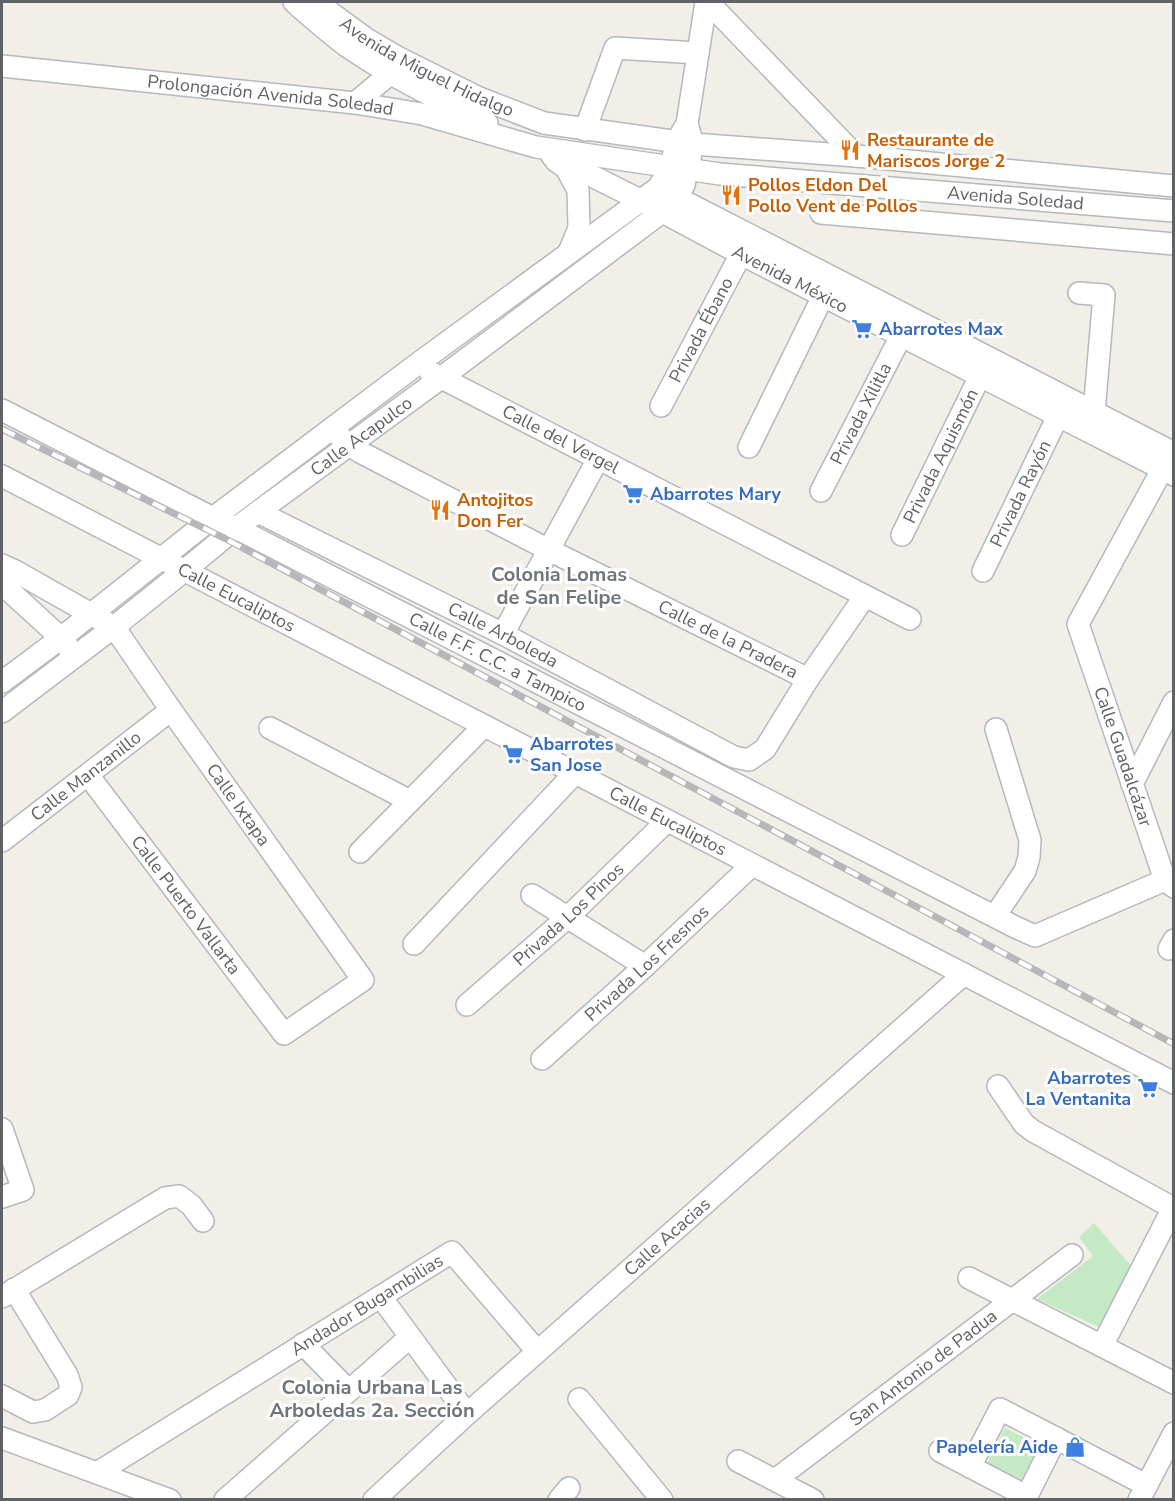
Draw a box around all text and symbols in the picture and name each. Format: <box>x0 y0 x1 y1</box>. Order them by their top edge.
street label: Avenida Miguel Hidalgo <box>335 11 517 122</box>
street label: Prolongación Avenida Soledad <box>146 69 395 121</box>
place label: Restaurante de Mariscos Jorge 2 <box>867 128 1005 173</box>
restaurant icon: Restaurante de Mariscos Jorge 2 <box>838 138 862 162</box>
place label: Pollos Eldon Del Pollo Vent de Pollos <box>748 173 918 218</box>
street label: Avenida Soledad <box>946 181 1085 216</box>
restaurant icon: Pollos Eldon Del Pollo Vent de Pollos <box>719 183 743 207</box>
street label: Avenida México <box>728 239 852 319</box>
street label: Privada Ébano <box>663 273 739 387</box>
supermarket icon: Abarrotes Max <box>850 317 874 341</box>
place label: Abarrotes Max <box>879 317 1003 341</box>
street label: Privada Xilitla <box>825 359 897 469</box>
street label: Privada Aquismón <box>898 385 984 527</box>
street label: Calle Acapulco <box>305 391 417 482</box>
street label: Calle del Vergel <box>498 399 624 480</box>
street label: Privada Rayón <box>984 436 1057 551</box>
supermarket icon: Abarrotes Mary <box>621 482 645 506</box>
place label: Abarrotes Mary <box>650 482 782 506</box>
place label: Antojitos Don Fer <box>457 488 534 533</box>
restaurant icon: Antojitos Don Fer <box>428 498 452 522</box>
street label: Calle Eucaliptos <box>173 557 299 638</box>
district label: Colonia Lomas de San Felipe <box>491 561 627 611</box>
street label: Calle de la Pradera <box>654 594 802 684</box>
street label: Calle Arboleda <box>444 596 562 673</box>
street label: Calle F.F. C.C. a Tampico <box>405 607 590 717</box>
street label: Calle Guadalcázar <box>1088 683 1158 830</box>
street label: Calle Manzanillo <box>25 725 146 827</box>
place label: Abarrotes San Jose <box>530 732 614 777</box>
supermarket icon: Abarrotes San Jose <box>501 742 525 766</box>
street label: Calle Ixtapa <box>201 759 276 851</box>
street label: Calle Eucaliptos <box>605 781 731 861</box>
street label: Calle Puerto Vallarta <box>126 830 246 980</box>
street label: Privada Los Pinos <box>508 857 629 972</box>
street label: Privada Los Fresnos <box>579 900 714 1027</box>
place label: Abarrotes La Ventanita <box>1026 1066 1131 1111</box>
supermarket icon: Abarrotes La Ventanita <box>1136 1076 1160 1100</box>
street label: Calle Acacias <box>619 1192 715 1282</box>
street label: Andador Bugambilias <box>286 1248 448 1361</box>
street label: San Antonio de Padua <box>844 1304 1002 1431</box>
district label: Colonia Urbana Las Arboledas 2a. Sección <box>269 1374 475 1424</box>
place label: Papelería Aide <box>936 1435 1058 1459</box>
shop icon: Papelería Aide <box>1063 1435 1087 1459</box>

